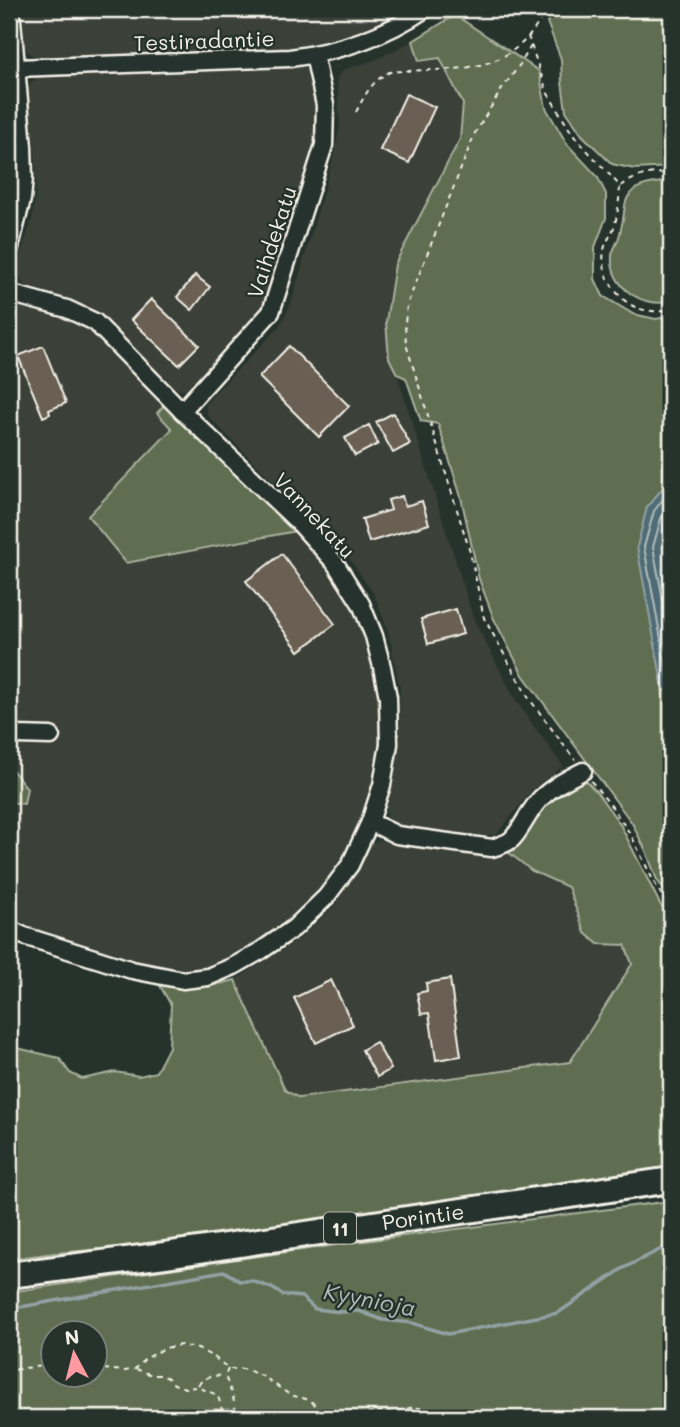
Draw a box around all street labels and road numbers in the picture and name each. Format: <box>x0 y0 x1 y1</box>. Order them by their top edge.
street label: Testiradantie <box>133 24 275 56</box>
street label: Vaihdekatu <box>240 183 302 301</box>
street label: Vannekatu <box>268 466 362 564</box>
street label: Porintie <box>380 1197 466 1235</box>
road number: 11 <box>324 1212 356 1244</box>

